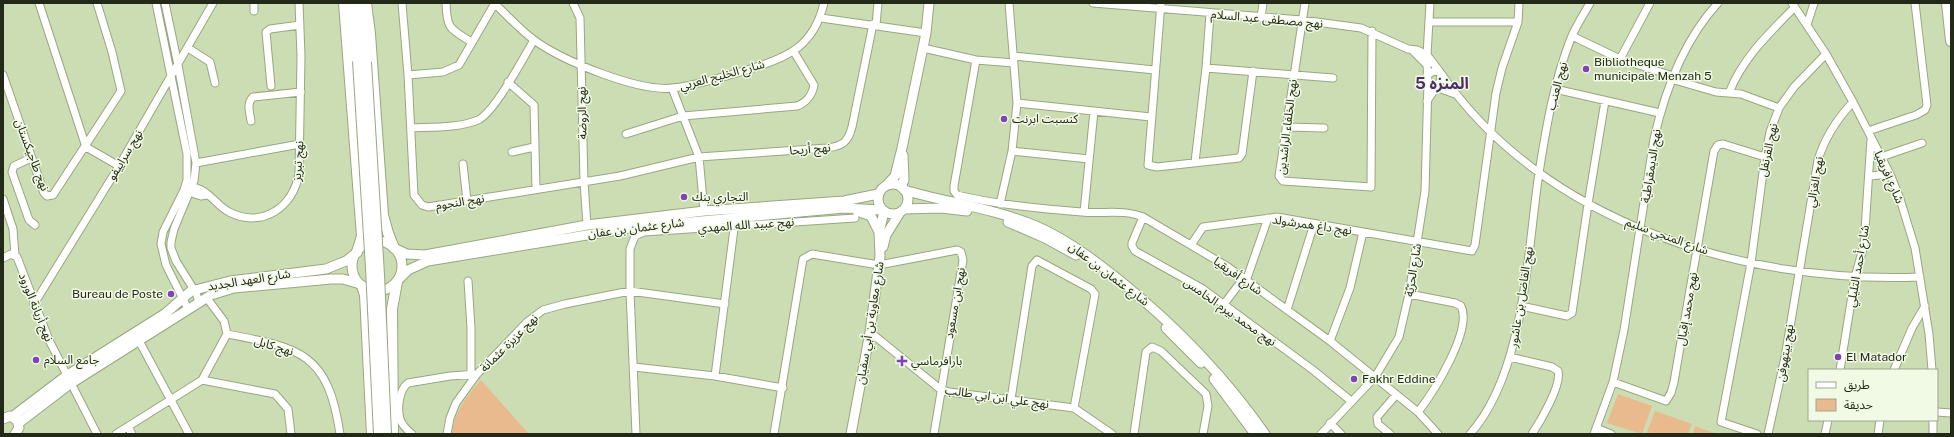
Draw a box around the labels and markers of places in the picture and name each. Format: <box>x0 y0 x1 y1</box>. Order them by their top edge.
place label: Bibliotheque municipale Menzah 5 <box>1594 55 1712 83</box>
marker: Bibliotheque municipale Menzah 5 <box>1581 64 1591 74</box>
place label: كنسبت ابرنت <box>1012 112 1079 126</box>
marker: كنسبت ابرنت <box>999 114 1009 124</box>
place label: التجاري بنك <box>692 190 749 207</box>
marker: التجاري بنك <box>679 192 689 202</box>
place label: Bureau de Poste <box>72 287 163 301</box>
marker: Bureau de Poste <box>166 289 176 299</box>
place label: El Matador <box>1846 350 1907 364</box>
marker: El Matador <box>1833 352 1843 362</box>
place label: جامع السلام <box>44 353 99 369</box>
place label: بارافرماسي <box>911 354 962 371</box>
marker: جامع السلام <box>31 355 41 365</box>
marker: بارافرماسي <box>896 355 908 367</box>
place label: Fakhr Eddine <box>1362 372 1436 386</box>
marker: Fakhr Eddine <box>1349 374 1359 384</box>

